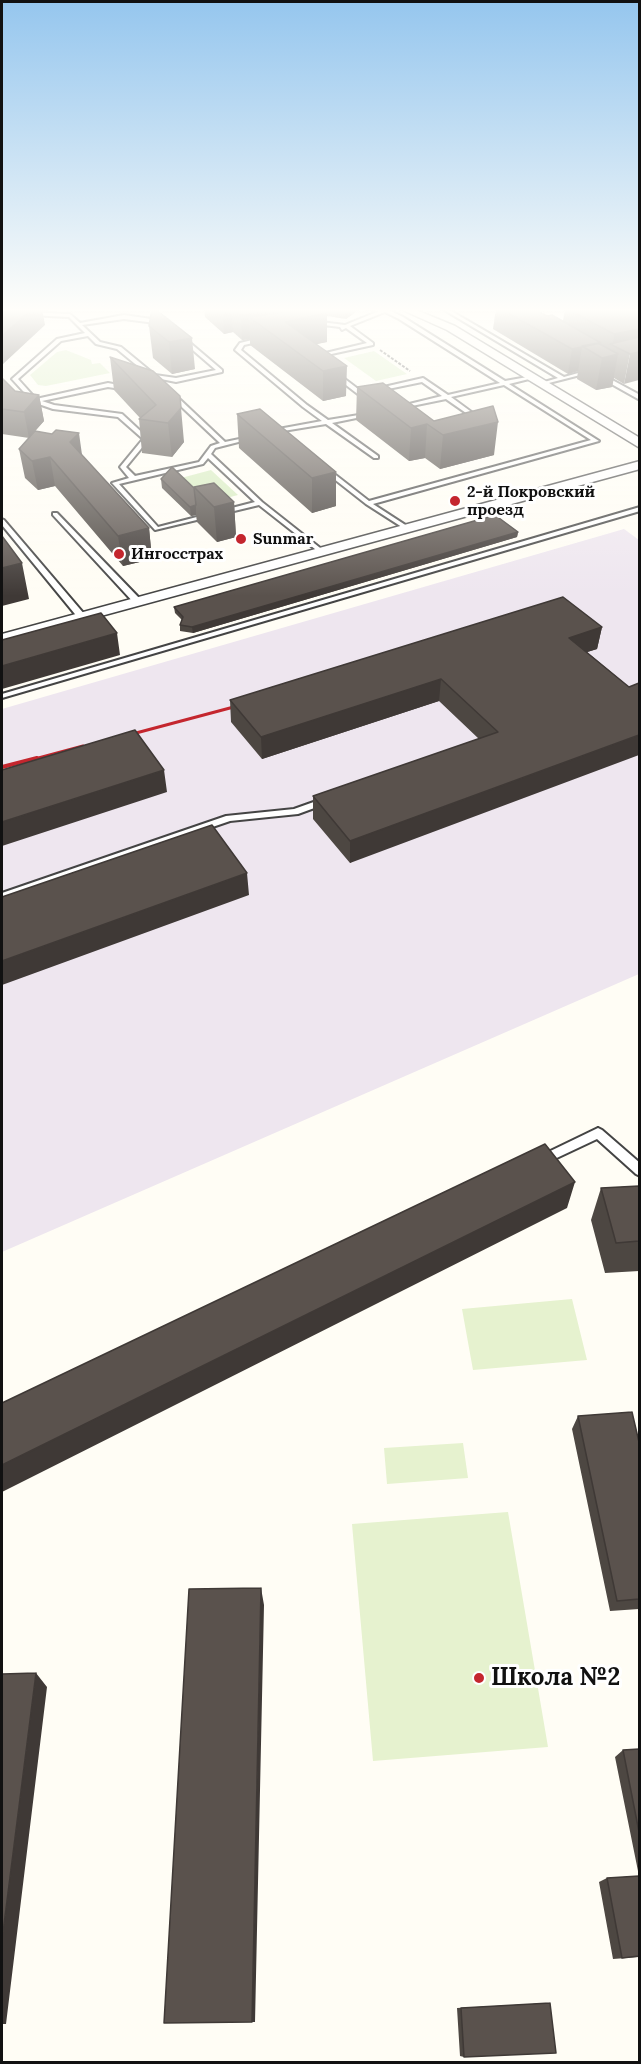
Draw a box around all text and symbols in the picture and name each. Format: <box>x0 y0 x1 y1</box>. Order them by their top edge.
place label: 2-й Покровский проезд <box>467 482 595 520</box>
marker: 2-й Покровский проезд <box>448 494 462 508</box>
place label: Sunmar <box>253 529 313 549</box>
marker: Sunmar <box>234 532 248 546</box>
place label: Ингосстрах <box>131 544 223 564</box>
marker: Ингосстрах <box>112 547 126 561</box>
place label: Школа №2 <box>491 1664 620 1692</box>
marker: Школа №2 <box>472 1671 486 1685</box>

